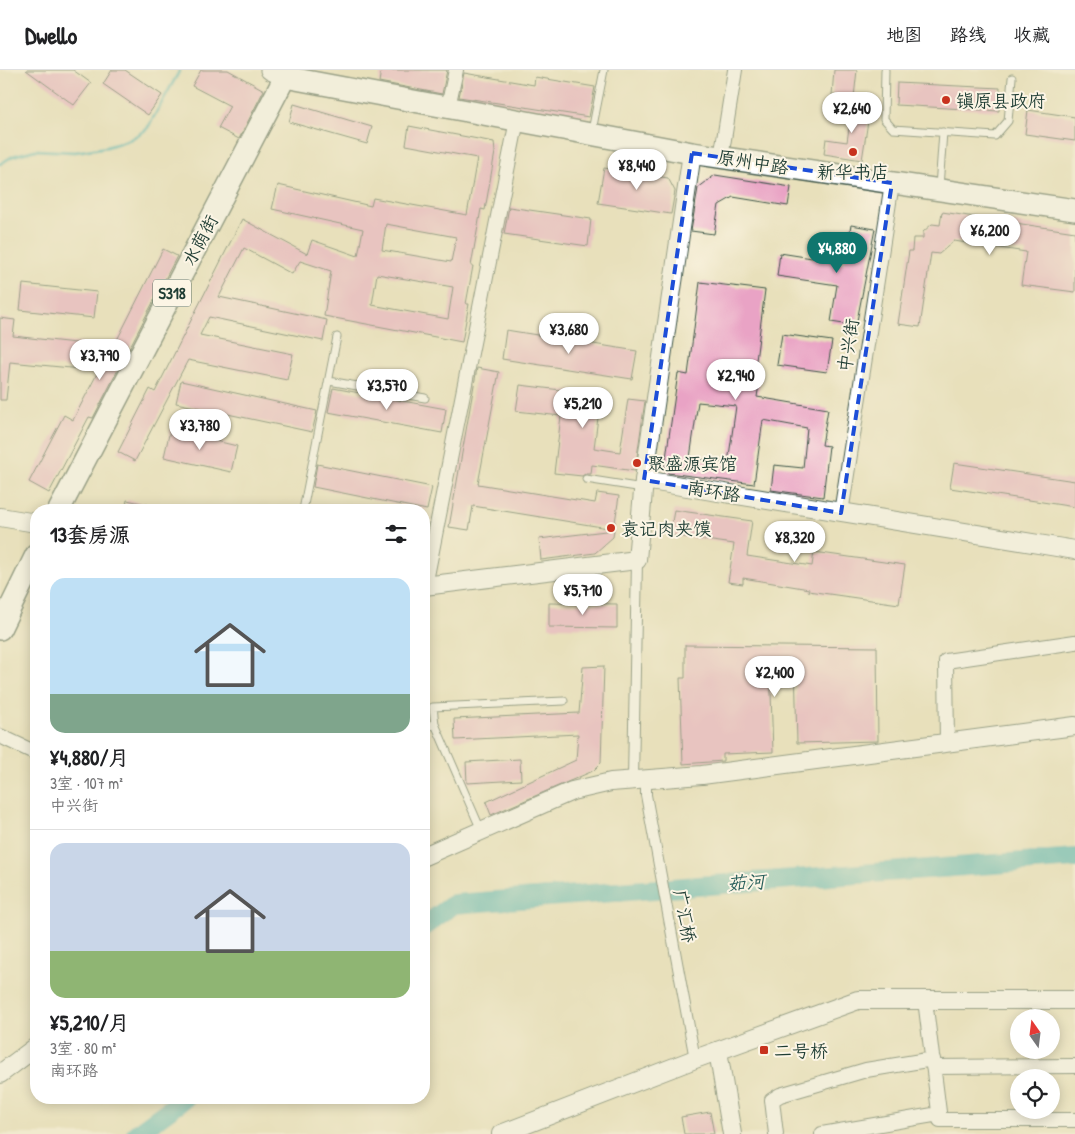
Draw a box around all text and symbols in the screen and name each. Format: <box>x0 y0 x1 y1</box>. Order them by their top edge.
text: Dwello <box>25 19 77 51</box>
text: 地图 <box>886 22 922 47</box>
text: 路线 <box>950 22 986 47</box>
text: 收藏 <box>1014 22 1050 47</box>
place label: 镇原县政府 <box>956 88 1046 113</box>
pin: ¥2,640 <box>811 92 893 134</box>
marker: 镇原县政府 <box>940 94 952 106</box>
text: ¥2,640 <box>833 97 871 119</box>
street label: 原州中路 <box>715 144 791 180</box>
marker: 新华书店 <box>847 146 859 158</box>
pin: ¥8,440 <box>596 148 678 191</box>
text: ¥8,440 <box>619 154 655 176</box>
place label: 新华书店 <box>817 159 889 184</box>
street label: 水荫街 <box>176 210 224 270</box>
pin: ¥6,200 <box>949 214 1031 256</box>
text: ¥6,200 <box>971 219 1009 241</box>
pin: ¥4,880 <box>796 232 878 274</box>
text: ¥4,880 <box>818 237 856 259</box>
road number: S318 <box>153 280 191 307</box>
pin: ¥3,680 <box>528 312 610 355</box>
street label: 中兴街 <box>831 316 865 374</box>
text: ¥3,680 <box>550 318 588 340</box>
pin: ¥3,790 <box>59 338 141 381</box>
text: ¥3,790 <box>81 344 119 366</box>
pin: ¥2,940 <box>695 358 777 401</box>
text: ¥2,940 <box>717 364 755 386</box>
pin: ¥3,570 <box>346 368 428 411</box>
text: ¥3,570 <box>367 374 407 396</box>
pin: ¥5,210 <box>542 386 624 429</box>
text: ¥5,210 <box>564 392 602 414</box>
pin: ¥3,780 <box>159 408 241 451</box>
text: ¥3,780 <box>180 414 220 436</box>
place label: 聚盛源宾馆 <box>647 451 737 476</box>
marker: 聚盛源宾馆 <box>631 457 643 469</box>
street label: 南环路 <box>685 474 743 508</box>
place label: 袁记肉夹馍 <box>621 516 711 541</box>
text: 13套房源 <box>50 520 130 549</box>
icon: filters <box>382 520 410 548</box>
pin: ¥8,320 <box>754 520 836 563</box>
marker: 袁记肉夹馍 <box>605 522 617 534</box>
text: ¥8,320 <box>775 526 815 548</box>
pin: ¥5,710 <box>542 574 624 616</box>
text: ¥5,710 <box>564 579 602 601</box>
icon: home <box>185 610 275 700</box>
pin: ¥2,400 <box>734 656 816 698</box>
text: ¥2,400 <box>756 661 794 683</box>
text: ¥4,880/月 <box>50 743 129 772</box>
text: 3室 · 107 m² <box>50 772 123 794</box>
text: 中兴街 <box>50 794 98 816</box>
water label: 茹河 <box>726 867 769 896</box>
icon: home <box>185 876 275 966</box>
street label: 广汇桥 <box>668 887 702 945</box>
text: ¥5,210/月 <box>50 1008 130 1037</box>
north arrow <box>1010 1009 1060 1059</box>
map controls <box>1010 1009 1060 1119</box>
text: 3室 · 80 m² <box>50 1037 116 1059</box>
place label: 二号桥 <box>774 1038 828 1063</box>
marker: 二号桥 <box>758 1044 770 1056</box>
text: 南环路 <box>50 1059 98 1081</box>
button: locate <box>1010 1069 1060 1119</box>

